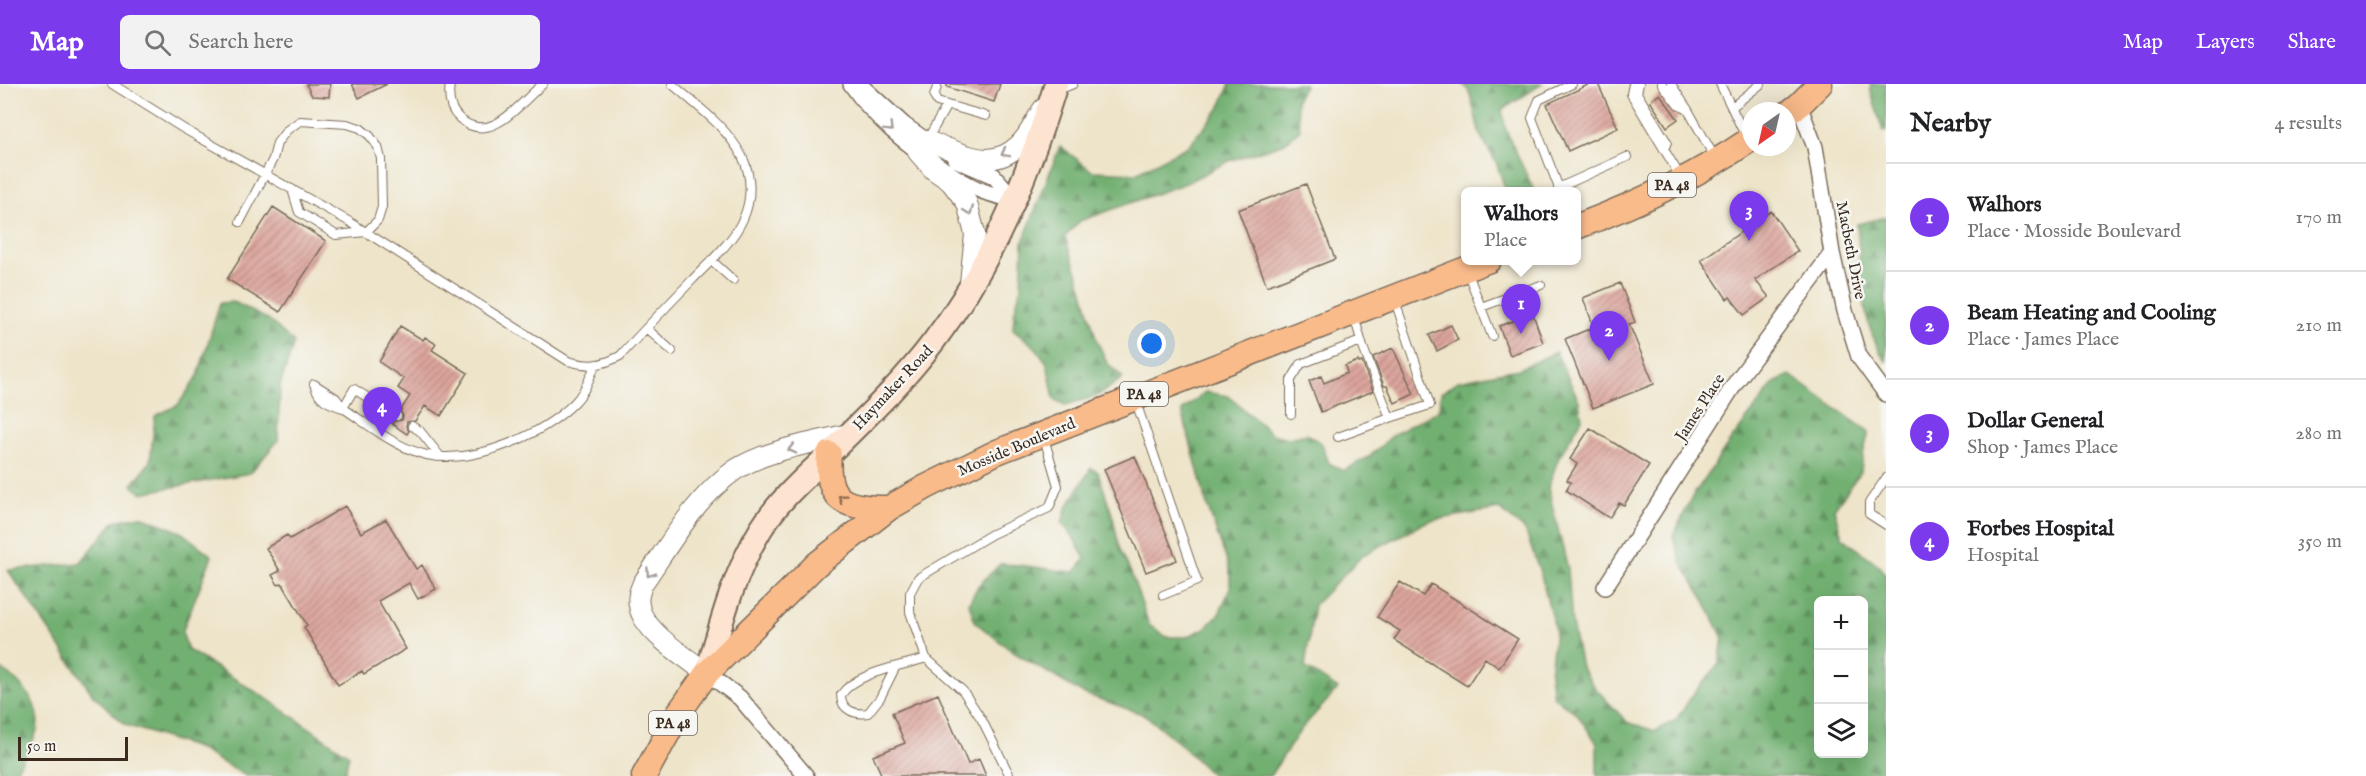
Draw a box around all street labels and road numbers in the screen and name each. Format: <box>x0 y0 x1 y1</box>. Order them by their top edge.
road number: PA 48 <box>1648 173 1696 197</box>
street label: Macbeth Drive <box>1831 200 1869 301</box>
street label: Haymaker Road <box>849 341 938 435</box>
street label: James Place <box>1670 371 1730 447</box>
road number: PA 48 <box>1120 382 1168 406</box>
street label: Mosside Boulevard <box>955 414 1079 482</box>
road number: PA 48 <box>649 711 697 735</box>

